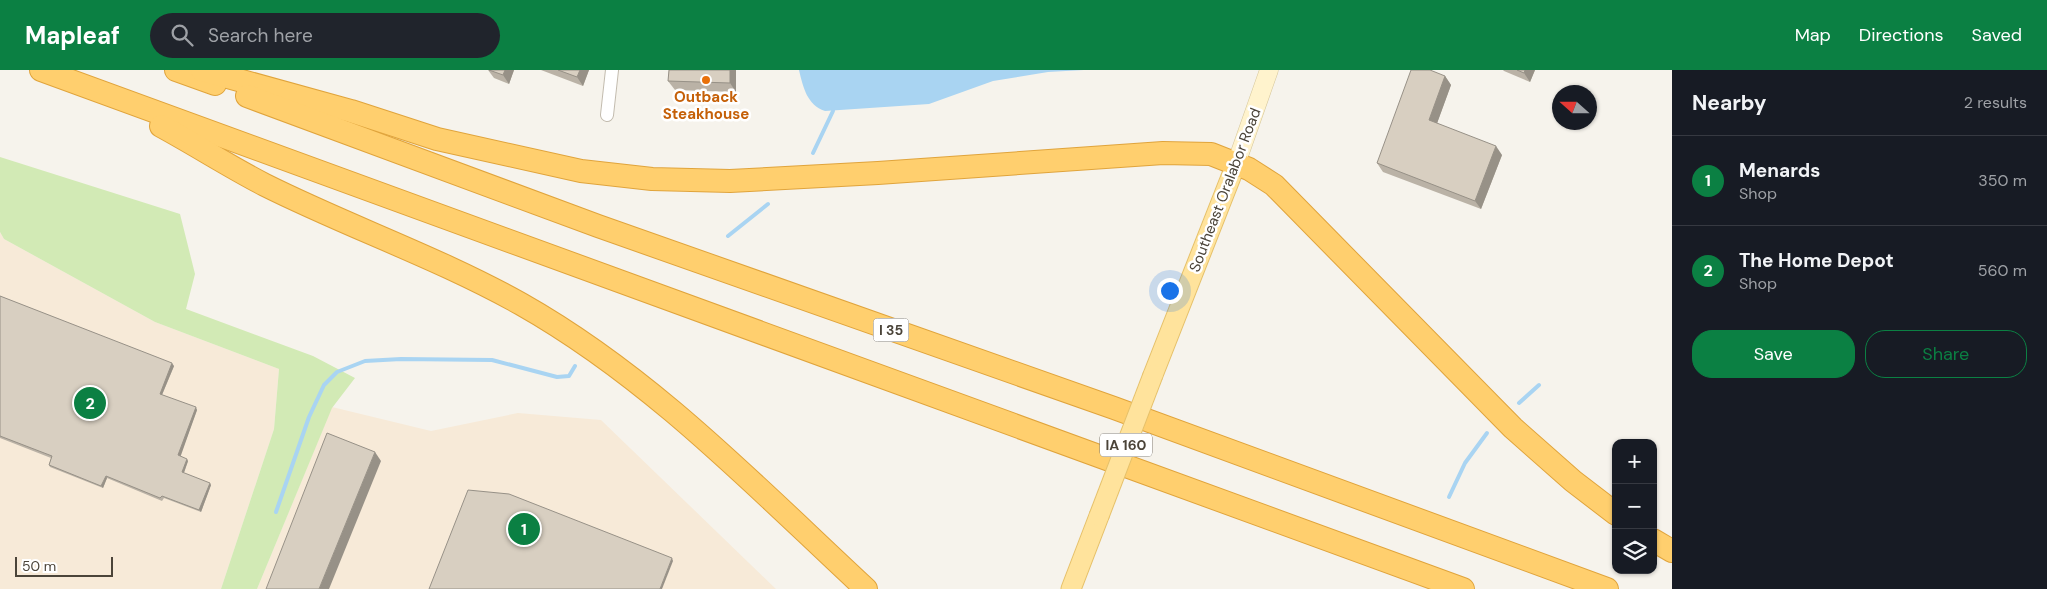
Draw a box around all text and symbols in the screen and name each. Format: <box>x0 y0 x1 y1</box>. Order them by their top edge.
search box <box>150 13 500 58</box>
text: Mapleaf <box>25 20 120 51</box>
icon: search <box>168 21 196 49</box>
text: Search here <box>208 23 313 48</box>
text: Map <box>1795 23 1831 47</box>
text: Directions <box>1859 23 1944 47</box>
text: Saved <box>1972 23 2022 47</box>
marker: Outback Steakhouse <box>700 74 712 86</box>
north arrow <box>1552 85 1597 130</box>
place label: Outback Steakhouse <box>663 87 749 124</box>
text: Nearby <box>1692 89 1766 117</box>
text: 2 results <box>1964 92 2027 113</box>
street label: Southeast Oralabor Road <box>1184 105 1266 275</box>
text: Menards <box>1739 158 1820 183</box>
text: 1 <box>1705 170 1711 191</box>
text: 350 m <box>1978 170 2027 191</box>
text: Shop <box>1739 183 1777 204</box>
text: The Home Depot <box>1739 248 1894 273</box>
text: 2 <box>1703 260 1713 281</box>
text: 560 m <box>1978 260 2027 281</box>
text: Shop <box>1739 273 1777 294</box>
your location <box>1157 278 1183 304</box>
road number: I 35 <box>874 318 908 342</box>
button: Save <box>1692 330 1855 378</box>
button: Share <box>1865 330 2027 378</box>
pin: 2 <box>74 384 106 422</box>
road number: IA 160 <box>1100 434 1152 456</box>
map controls <box>1612 439 1657 574</box>
button: + <box>1612 439 1657 484</box>
button: − <box>1612 484 1657 529</box>
pin: 1 <box>508 510 540 548</box>
button: layers <box>1612 529 1657 574</box>
scale bar <box>15 554 112 577</box>
text: 50 m <box>22 557 56 575</box>

